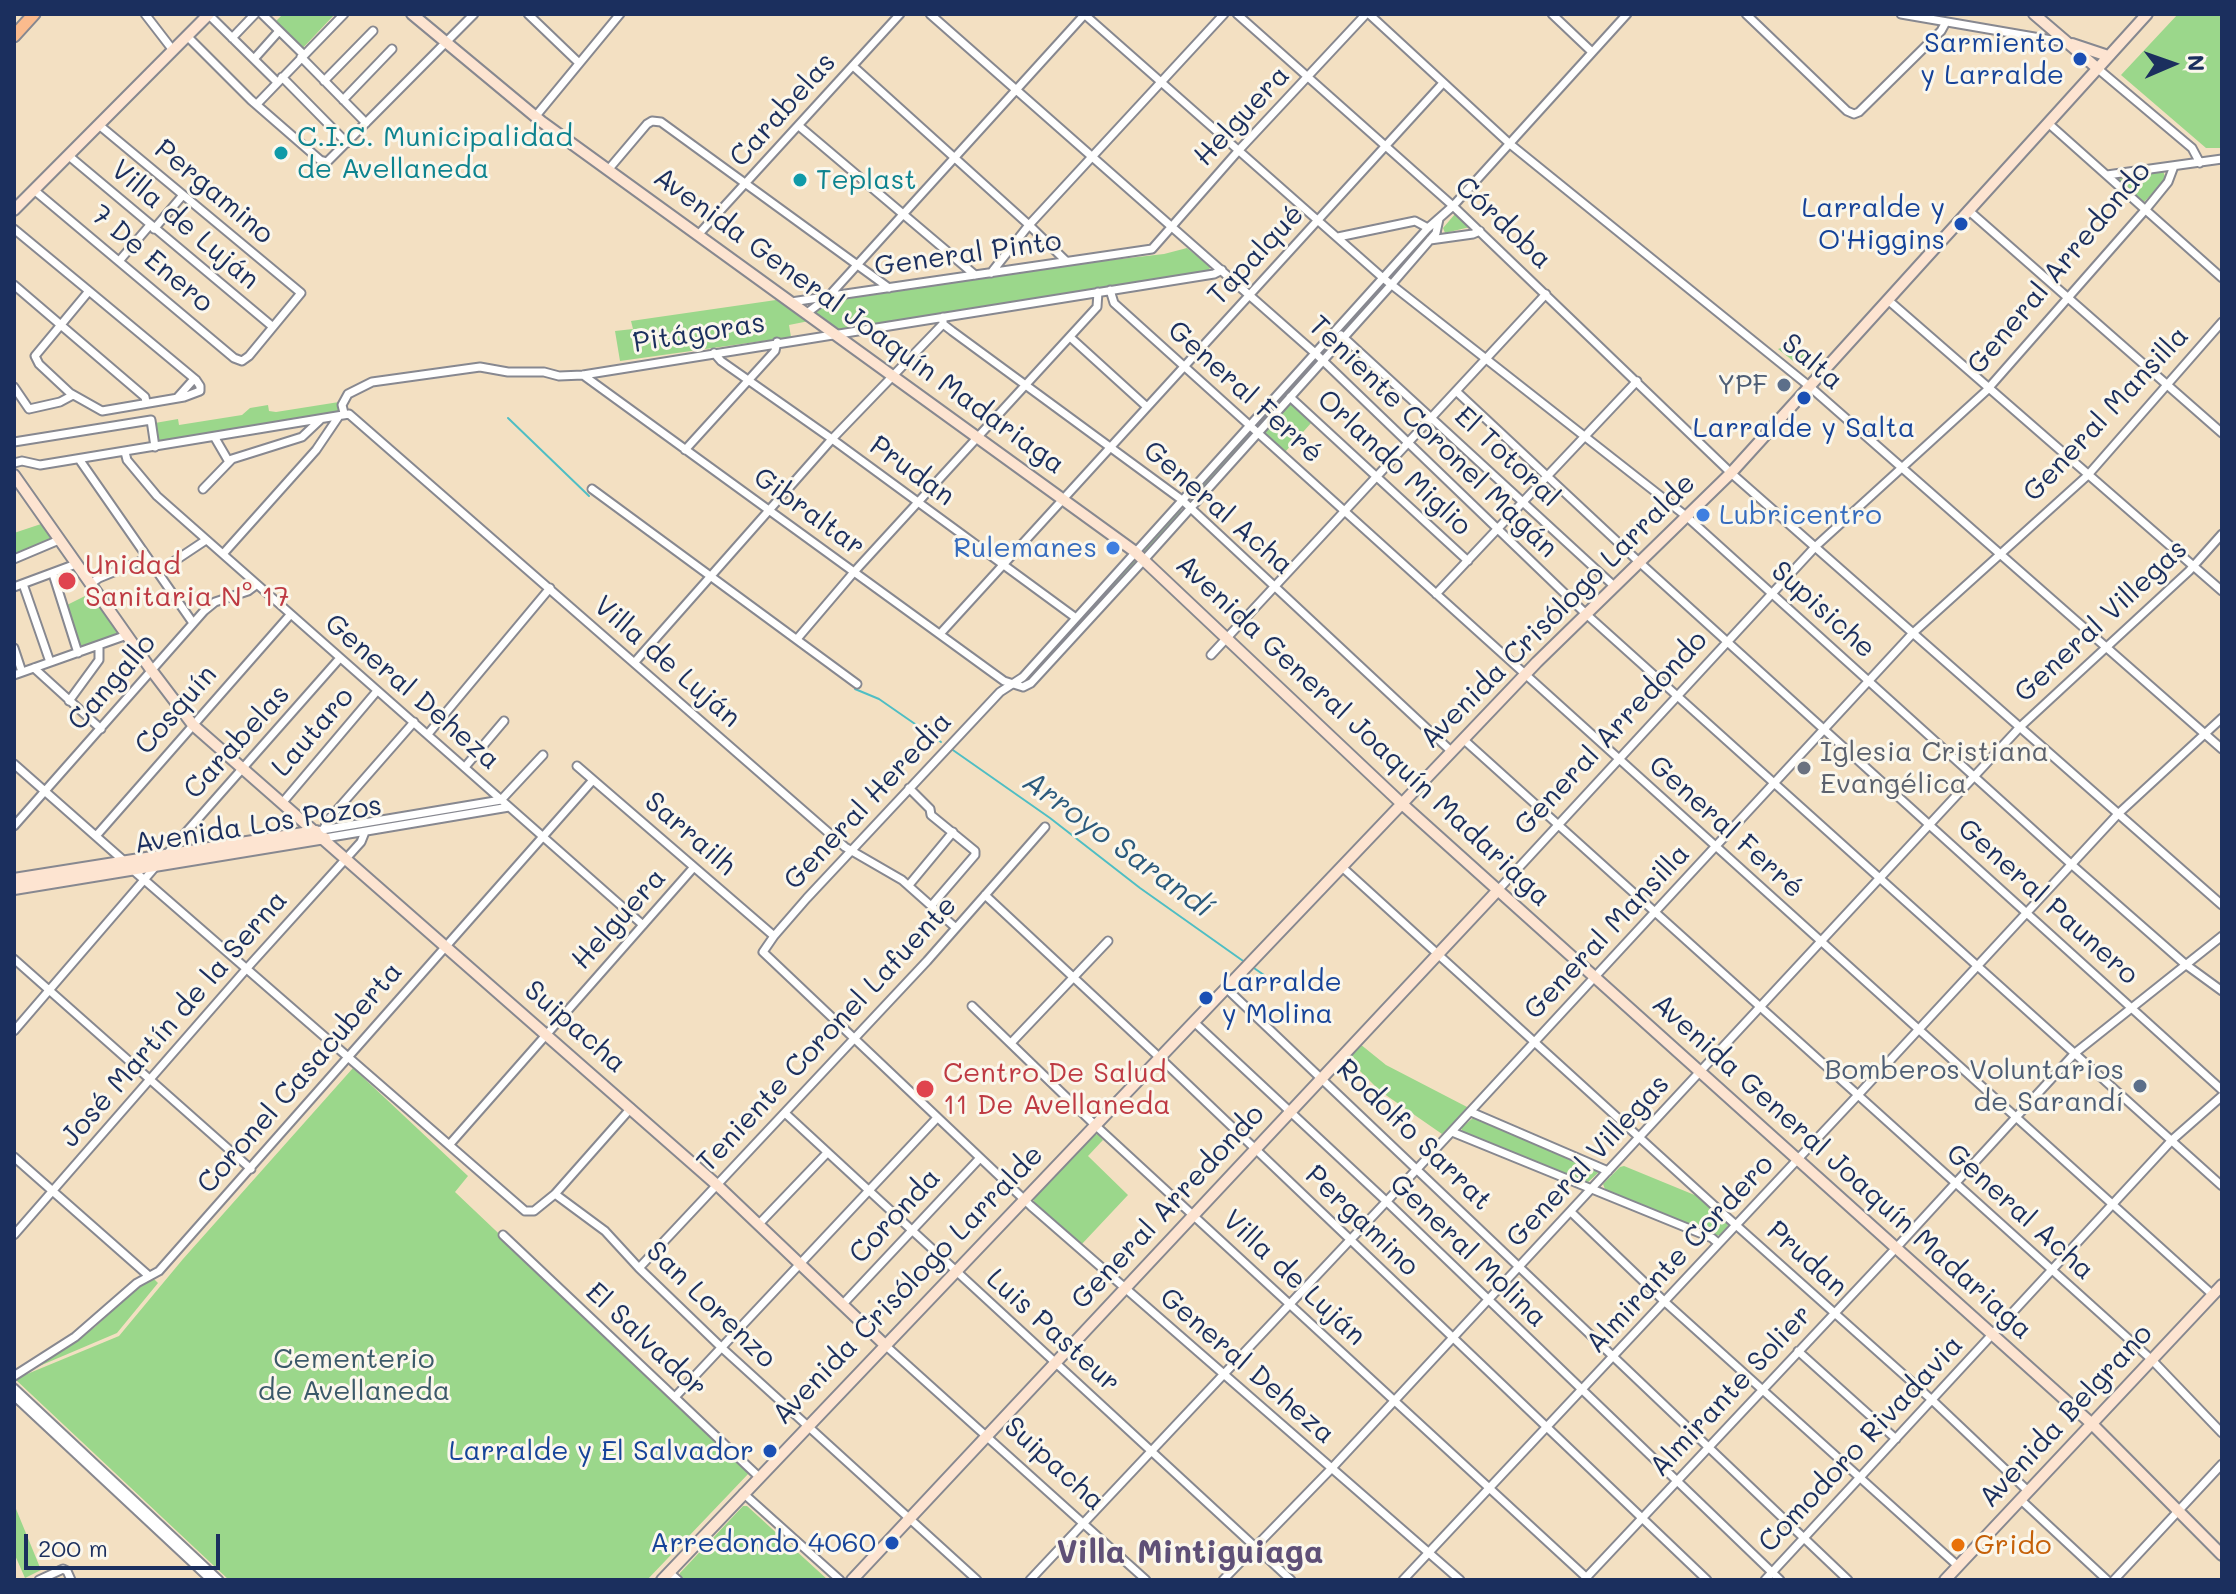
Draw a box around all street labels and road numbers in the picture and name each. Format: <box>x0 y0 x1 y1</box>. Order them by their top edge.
street label: Carabelas <box>723 46 843 174</box>
street label: Helguera <box>1187 59 1297 173</box>
street label: Pergamino <box>148 132 280 252</box>
street label: Villa de Luján <box>104 153 266 297</box>
street label: General Arredondo <box>1960 155 2158 381</box>
street label: Avenida General Joaquín Madariaga <box>647 160 1071 482</box>
street label: Córdoba <box>1448 170 1558 276</box>
street label: 7 De Enero <box>84 198 220 320</box>
street label: Tapalqué <box>1201 198 1311 312</box>
street label: General Pinto <box>872 224 1064 284</box>
street label: Pitágoras <box>630 306 768 360</box>
street label: Teniente Coronel Magán <box>1301 309 1565 565</box>
street label: General Ferré <box>1161 314 1329 470</box>
street label: General Mansilla <box>2016 319 2196 509</box>
street label: Salta <box>1774 327 1850 397</box>
street label: Orlando Miglio <box>1310 383 1478 543</box>
street label: El Totoral <box>1447 400 1567 514</box>
street label: Prudan <box>863 429 961 513</box>
street label: General Acha <box>1136 434 1300 582</box>
street label: Gibraltar <box>747 460 871 564</box>
street label: Avenida Crisólogo Larralde <box>1414 467 1702 755</box>
street label: General Villegas <box>2008 532 2194 710</box>
street label: Avenida General Joaquín Madariaga <box>1169 548 1557 914</box>
street label: Supisiche <box>1764 554 1882 666</box>
street label: Villa de Luján <box>587 589 747 735</box>
street label: General Deheza <box>318 607 506 777</box>
street label: General Arredondo <box>1508 624 1714 842</box>
street label: Cangallo <box>61 627 163 737</box>
street label: Cosquín <box>128 658 224 762</box>
street label: Carabelas <box>177 678 297 806</box>
street label: Lautaro <box>265 680 361 784</box>
street label: General Heredia <box>777 705 959 897</box>
street label: General Ferré <box>1642 749 1810 905</box>
street label: Sarrailh <box>637 785 743 883</box>
street label: Avenida Los Pozos <box>132 789 384 861</box>
street label: General Paunero <box>1951 812 2145 992</box>
street label: General Mansilla <box>1517 837 1697 1027</box>
street label: Helguera <box>565 861 673 977</box>
street label: José Martín de la Serna <box>53 884 295 1154</box>
street label: Teniente Coronel Lafuente <box>690 889 964 1179</box>
street label: Coronel Casacuberta <box>190 956 410 1200</box>
street label: Suipacha <box>517 974 633 1080</box>
street label: Avenida General Joaquín Madariaga <box>1645 987 2039 1347</box>
street label: Rodolfo Sarrat <box>1329 1052 1499 1218</box>
street label: General Villegas <box>1499 1068 1677 1254</box>
street label: General Arredondo <box>1065 1098 1271 1316</box>
street label: General Acha <box>1939 1137 2101 1287</box>
street label: Avenida Crisólogo Larralde <box>766 1138 1050 1432</box>
street label: Almirante Cordero <box>1579 1148 1781 1360</box>
street label: Pergamino <box>1298 1158 1426 1284</box>
street label: Coronda <box>842 1161 948 1271</box>
street label: General Molina <box>1382 1167 1554 1335</box>
street label: Villa de Luján <box>1215 1203 1373 1353</box>
street label: Prudan <box>1760 1214 1854 1304</box>
street label: San Lorenzo <box>639 1235 783 1375</box>
street label: Luis Pasteur <box>979 1262 1127 1400</box>
street label: El Salvador <box>579 1276 713 1404</box>
street label: General Deheza <box>1153 1281 1341 1451</box>
street label: Almirante Solier <box>1643 1298 1819 1484</box>
street label: Avenida Belgrano <box>1972 1317 2160 1515</box>
street label: Comodoro Rivadavia <box>1752 1329 1970 1559</box>
street label: Suipacha <box>997 1410 1111 1518</box>

